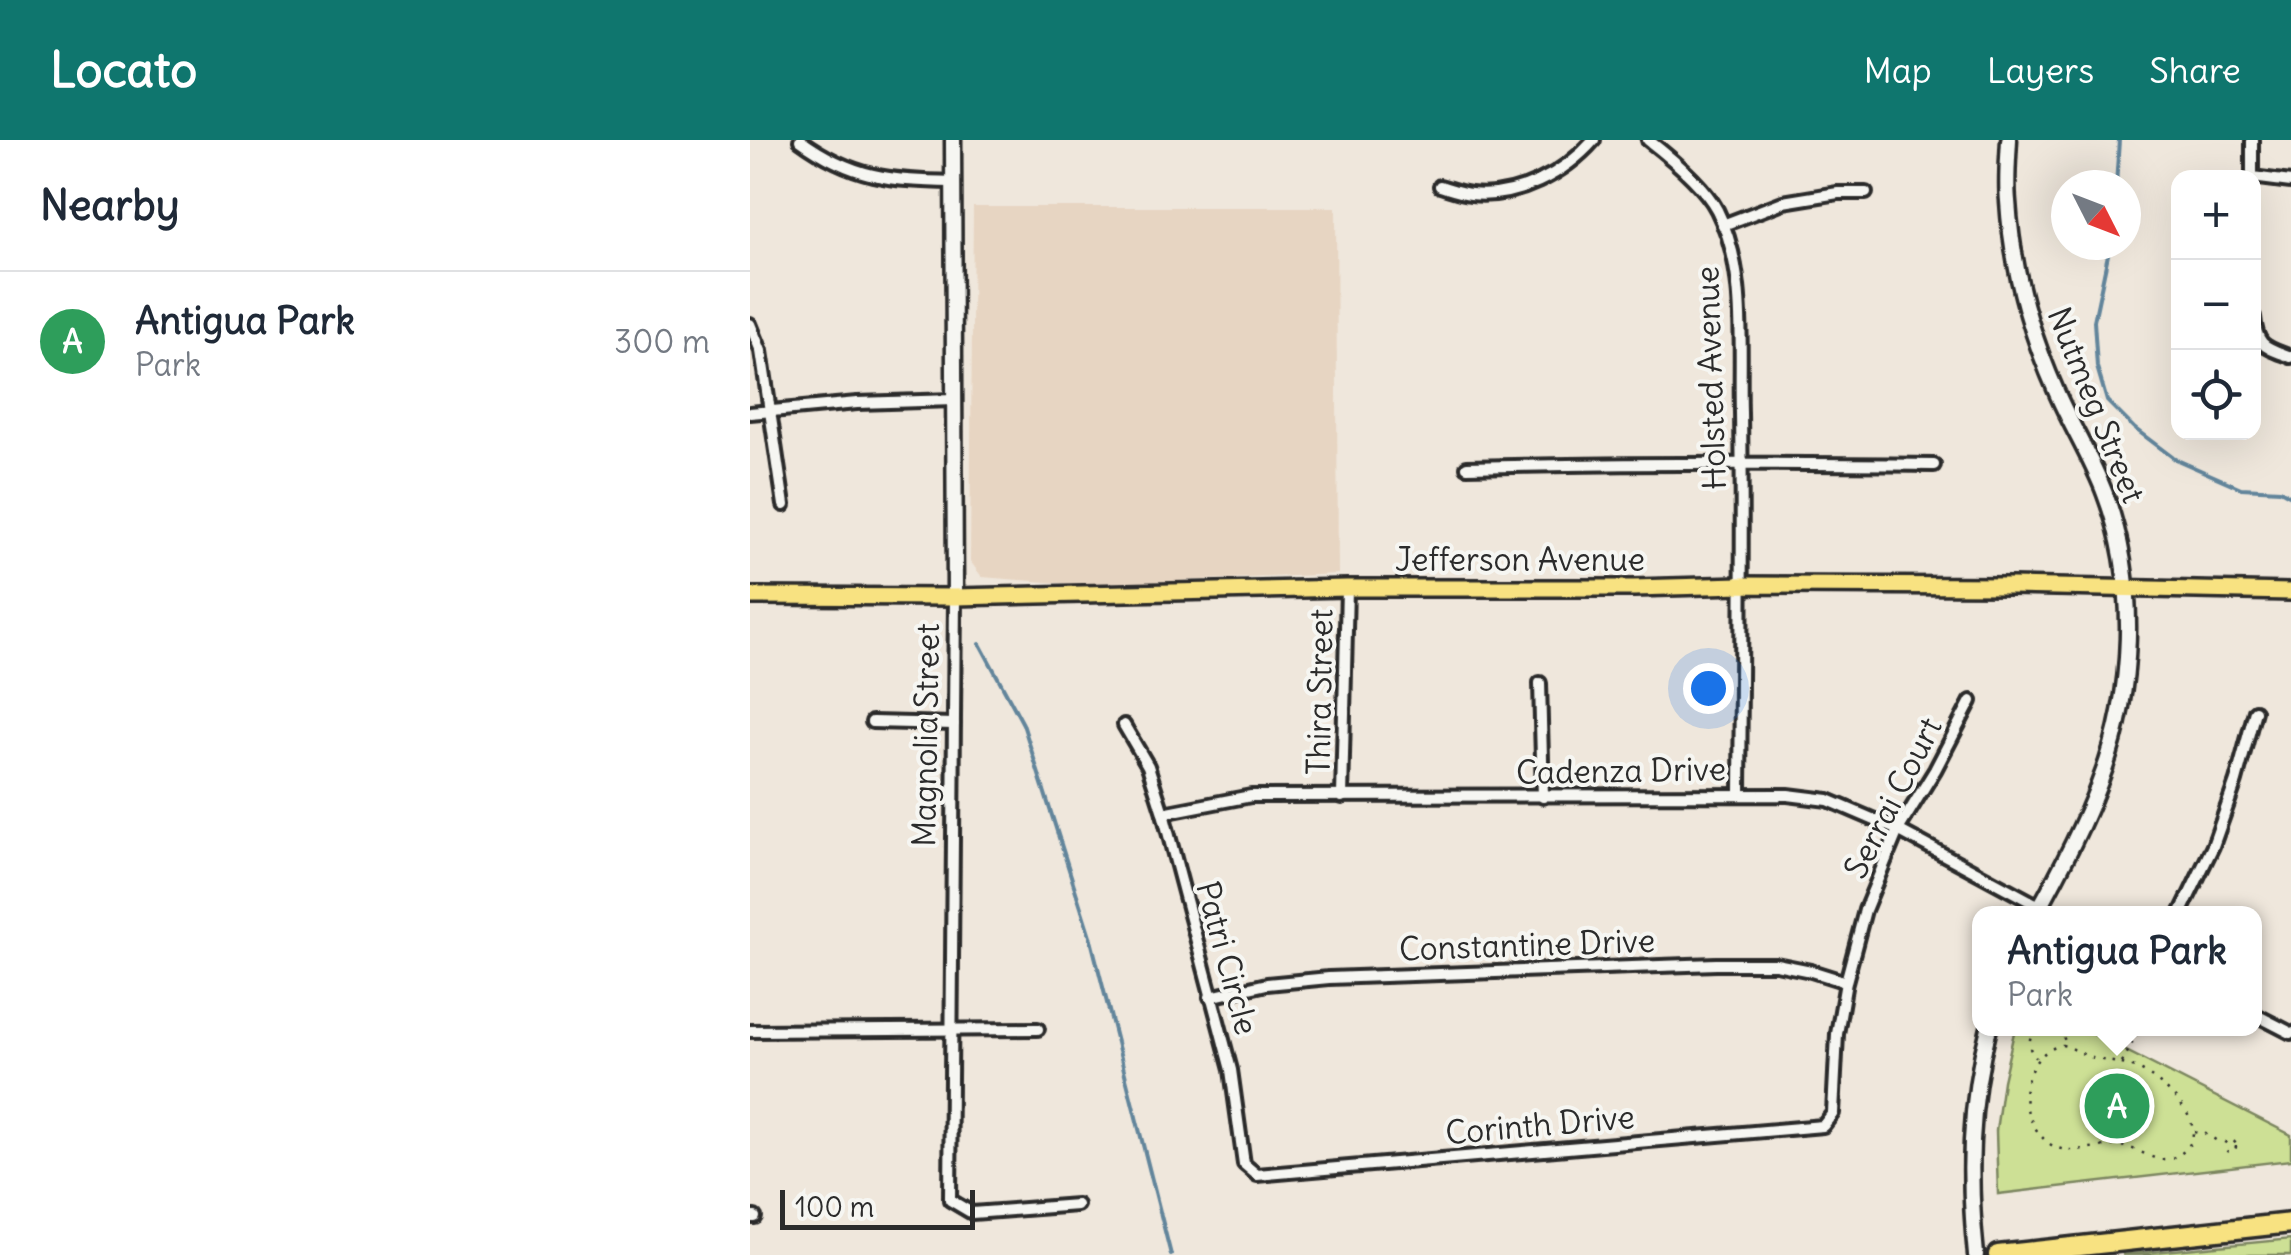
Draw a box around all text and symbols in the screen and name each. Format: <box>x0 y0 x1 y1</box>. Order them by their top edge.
text: Locato <box>50 40 197 100</box>
text: Map <box>1864 48 1932 92</box>
text: Layers <box>1987 48 2094 92</box>
text: Share <box>2149 48 2241 92</box>
north arrow <box>2051 170 2141 260</box>
map controls <box>2171 170 2261 440</box>
button: + <box>2171 170 2261 260</box>
text: Nearby <box>40 179 179 231</box>
button: − <box>2171 260 2261 350</box>
street label: Holsted Avenue <box>1686 265 1735 491</box>
text: Antigua Park <box>135 297 355 344</box>
street label: Nutmeg Street <box>2039 301 2154 509</box>
text: A <box>62 321 83 362</box>
text: 300 m <box>614 321 710 362</box>
text: Park <box>135 344 201 385</box>
button: locate <box>2171 350 2261 440</box>
street label: Jefferson Avenue <box>1395 539 1645 580</box>
street label: Thira Street <box>1298 608 1341 776</box>
street label: Magnolia Street <box>903 622 948 847</box>
your location <box>1683 663 1734 714</box>
street label: Serrai Court <box>1835 710 1951 885</box>
street label: Cadenza Drive <box>1516 748 1726 793</box>
street label: Patri Circle <box>1187 877 1268 1039</box>
popup <box>1972 906 2262 1036</box>
street label: Constantine Drive <box>1398 920 1656 969</box>
text: Antigua Park <box>2007 927 2227 974</box>
text: Park <box>2007 974 2073 1015</box>
pin: A <box>2084 1068 2150 1144</box>
street label: Corinth Drive <box>1444 1096 1636 1153</box>
scale bar <box>780 1185 975 1230</box>
text: 100 m <box>795 1189 874 1225</box>

